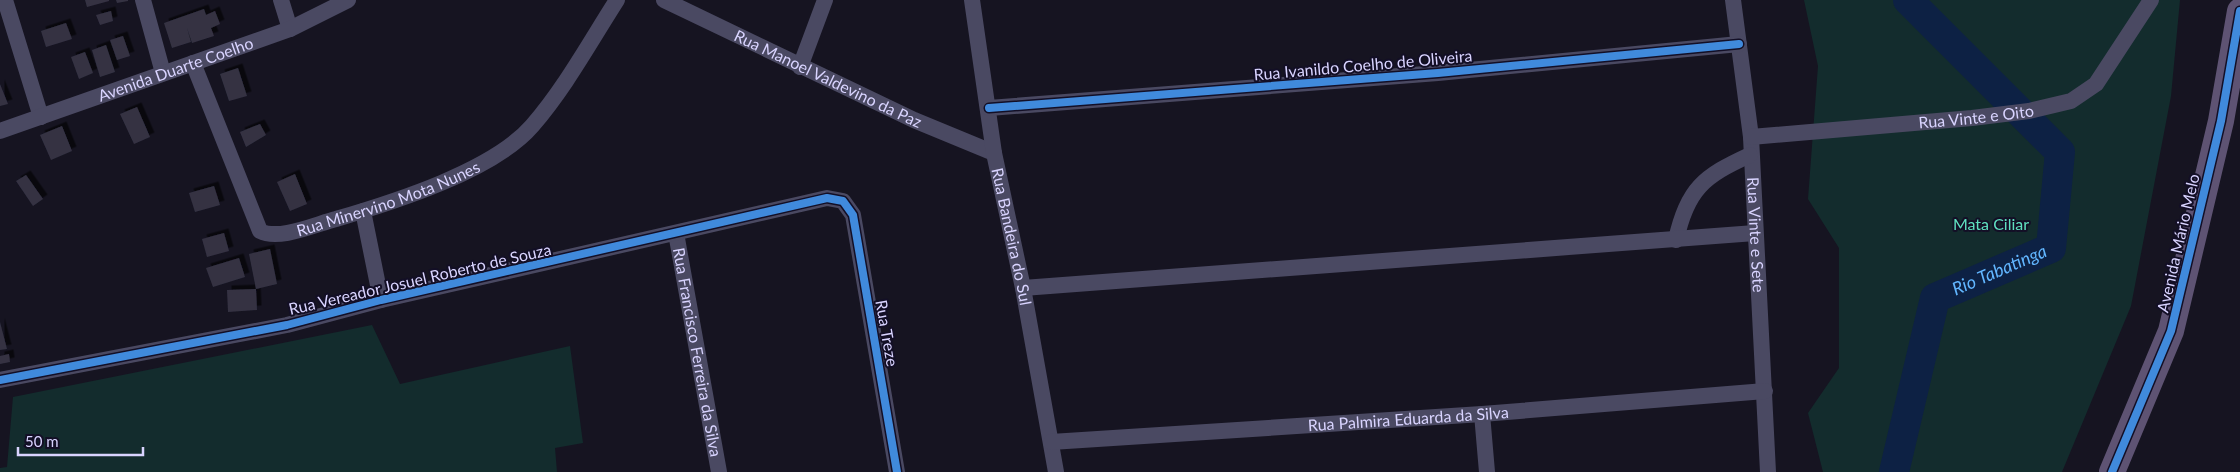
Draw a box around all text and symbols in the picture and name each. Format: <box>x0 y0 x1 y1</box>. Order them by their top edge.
street label: Rua Manoel Valdevino da Paz <box>732 25 925 131</box>
street label: Avenida Duarte Coelho <box>95 33 256 105</box>
street label: Rua Ivanildo Coelho de Oliveira <box>1253 45 1473 84</box>
street label: Rua Vinte e Oito <box>1918 100 2036 132</box>
street label: Rua Minervino Mota Nunes <box>294 156 483 240</box>
street label: Rua Bandeira do Sul <box>988 166 1036 307</box>
street label: Avenida Mário Melo <box>2152 172 2203 314</box>
street label: Rua Vinte e Sete <box>1744 176 1769 293</box>
park label: Mata Ciliar <box>1953 214 2029 233</box>
street label: Rua Vereador Josuel Roberto de Souza <box>287 239 553 318</box>
water label: Rio Tabatinga <box>1948 239 2050 299</box>
street label: Rua Francisco Ferreira da Silva <box>670 246 726 458</box>
street label: Rua Treze <box>872 298 903 368</box>
street label: Rua Palmira Eduarda da Silva <box>1307 402 1509 434</box>
scale bar <box>18 424 142 456</box>
text: 50 m <box>25 432 59 450</box>

